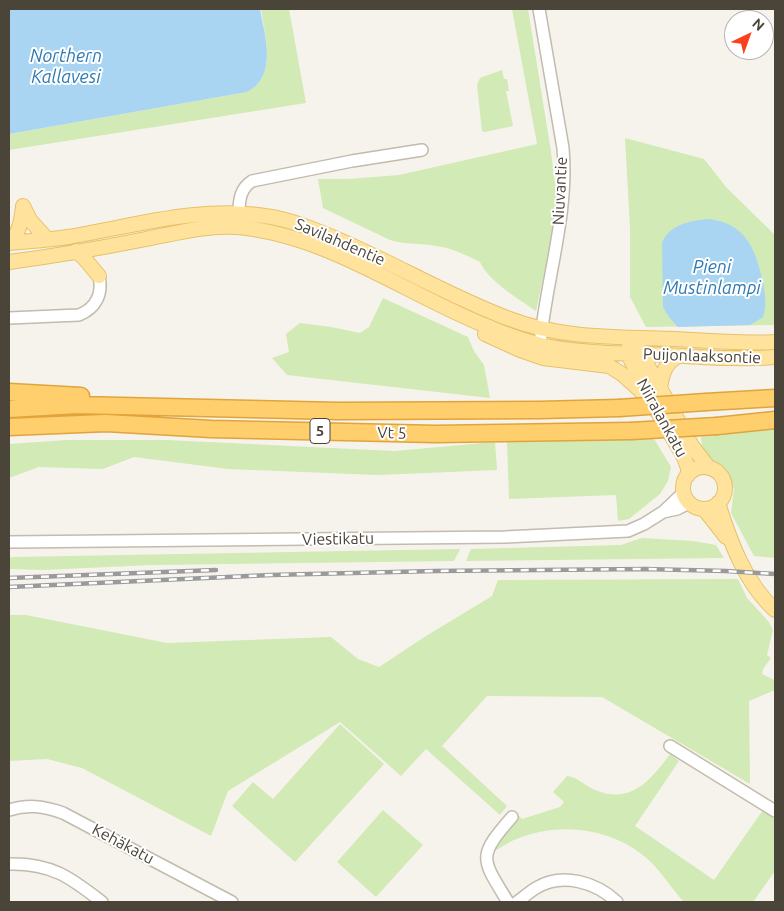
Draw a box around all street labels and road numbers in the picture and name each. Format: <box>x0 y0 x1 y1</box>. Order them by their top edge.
street label: Niuvantie <box>549 156 571 226</box>
street label: Savilahdentie <box>292 214 388 270</box>
street label: Puijonlaaksontie <box>643 344 761 368</box>
street label: Niiralankatu <box>633 375 691 461</box>
road number: 5 <box>310 418 330 444</box>
street label: Vt 5 <box>377 423 407 443</box>
street label: Viestikatu <box>302 529 374 549</box>
street label: Kehäkatu <box>89 820 157 868</box>

